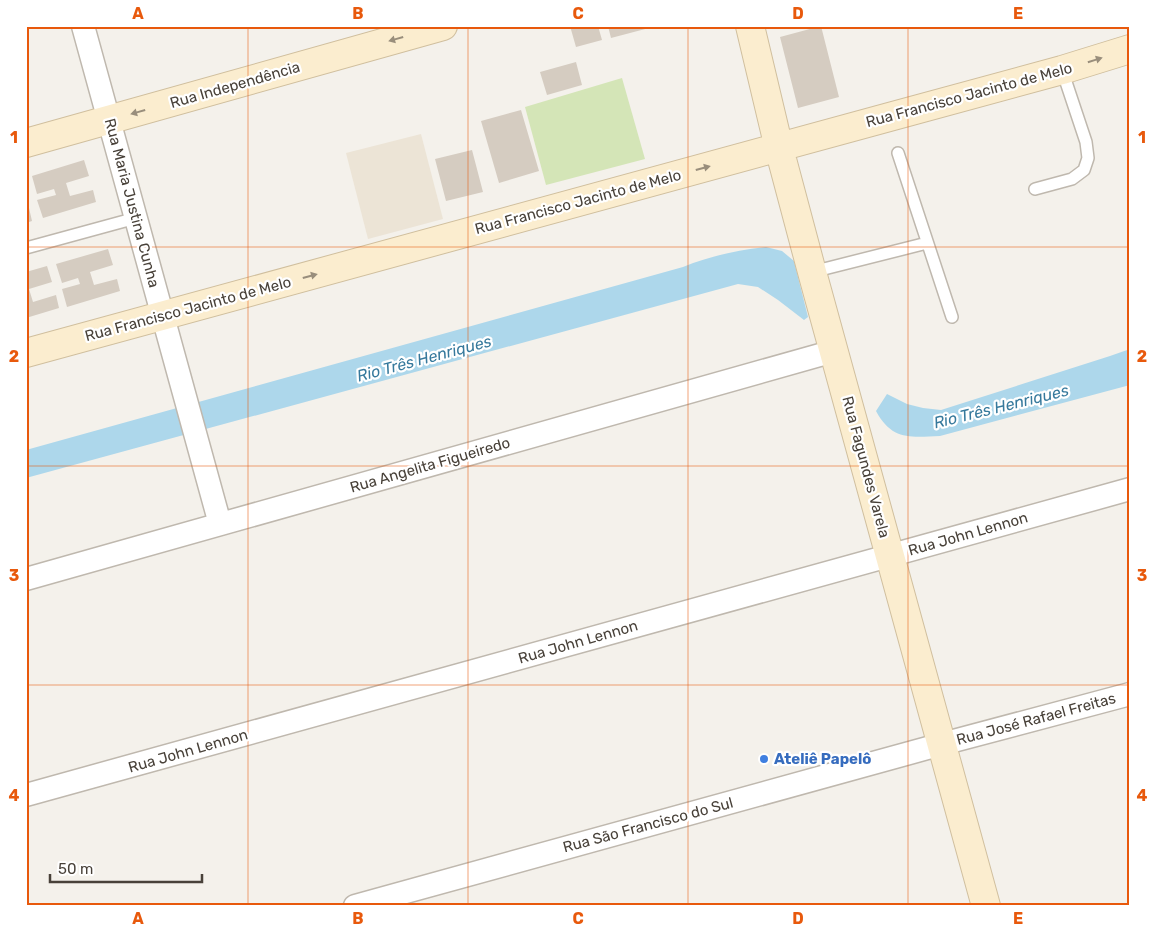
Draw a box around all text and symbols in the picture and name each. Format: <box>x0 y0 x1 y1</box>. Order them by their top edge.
text: A <box>132 4 144 23</box>
text: B <box>352 4 364 23</box>
text: C <box>572 4 584 23</box>
text: D <box>792 4 804 23</box>
text: E <box>1013 4 1023 23</box>
one-way arrow <box>388 36 403 44</box>
one-way arrow <box>1088 55 1103 63</box>
street label: Rua Independência <box>168 58 302 112</box>
street label: Rua Francisco Jacinto de Melo <box>864 59 1074 131</box>
one-way arrow <box>131 108 146 116</box>
street label: Rua Maria Justina Cunha <box>101 116 163 290</box>
text: 1 <box>10 128 18 147</box>
text: 1 <box>1138 128 1146 147</box>
one-way arrow <box>695 164 710 172</box>
street label: Rua Francisco Jacinto de Melo <box>473 166 683 238</box>
one-way arrow <box>302 271 317 279</box>
street label: Rua Francisco Jacinto de Melo <box>83 273 293 345</box>
water label: Rio Três Henriques <box>355 331 494 386</box>
text: 2 <box>9 347 19 366</box>
text: 2 <box>1137 347 1147 366</box>
water label: Rio Três Henriques <box>932 380 1071 432</box>
street label: Rua Fagundes Varela <box>838 394 894 540</box>
street label: Rua Angelita Figueiredo <box>348 433 512 497</box>
street label: Rua John Lennon <box>906 508 1030 560</box>
text: 3 <box>9 566 19 585</box>
text: 3 <box>1137 566 1147 585</box>
street label: Rua John Lennon <box>516 616 640 668</box>
street label: Rua José Rafael Freitas <box>954 689 1118 749</box>
street label: Rua John Lennon <box>126 725 250 777</box>
place label: Ateliê Papelô <box>774 750 872 768</box>
marker: Ateliê Papelô <box>758 753 770 765</box>
text: 4 <box>9 786 20 805</box>
text: 4 <box>1137 786 1148 805</box>
street label: Rua São Francisco do Sul <box>561 794 735 856</box>
scale bar <box>50 852 202 884</box>
text: 50 m <box>58 860 93 878</box>
text: A <box>132 909 144 928</box>
text: B <box>352 909 364 928</box>
text: C <box>572 909 584 928</box>
text: D <box>792 909 804 928</box>
text: E <box>1013 909 1023 928</box>

